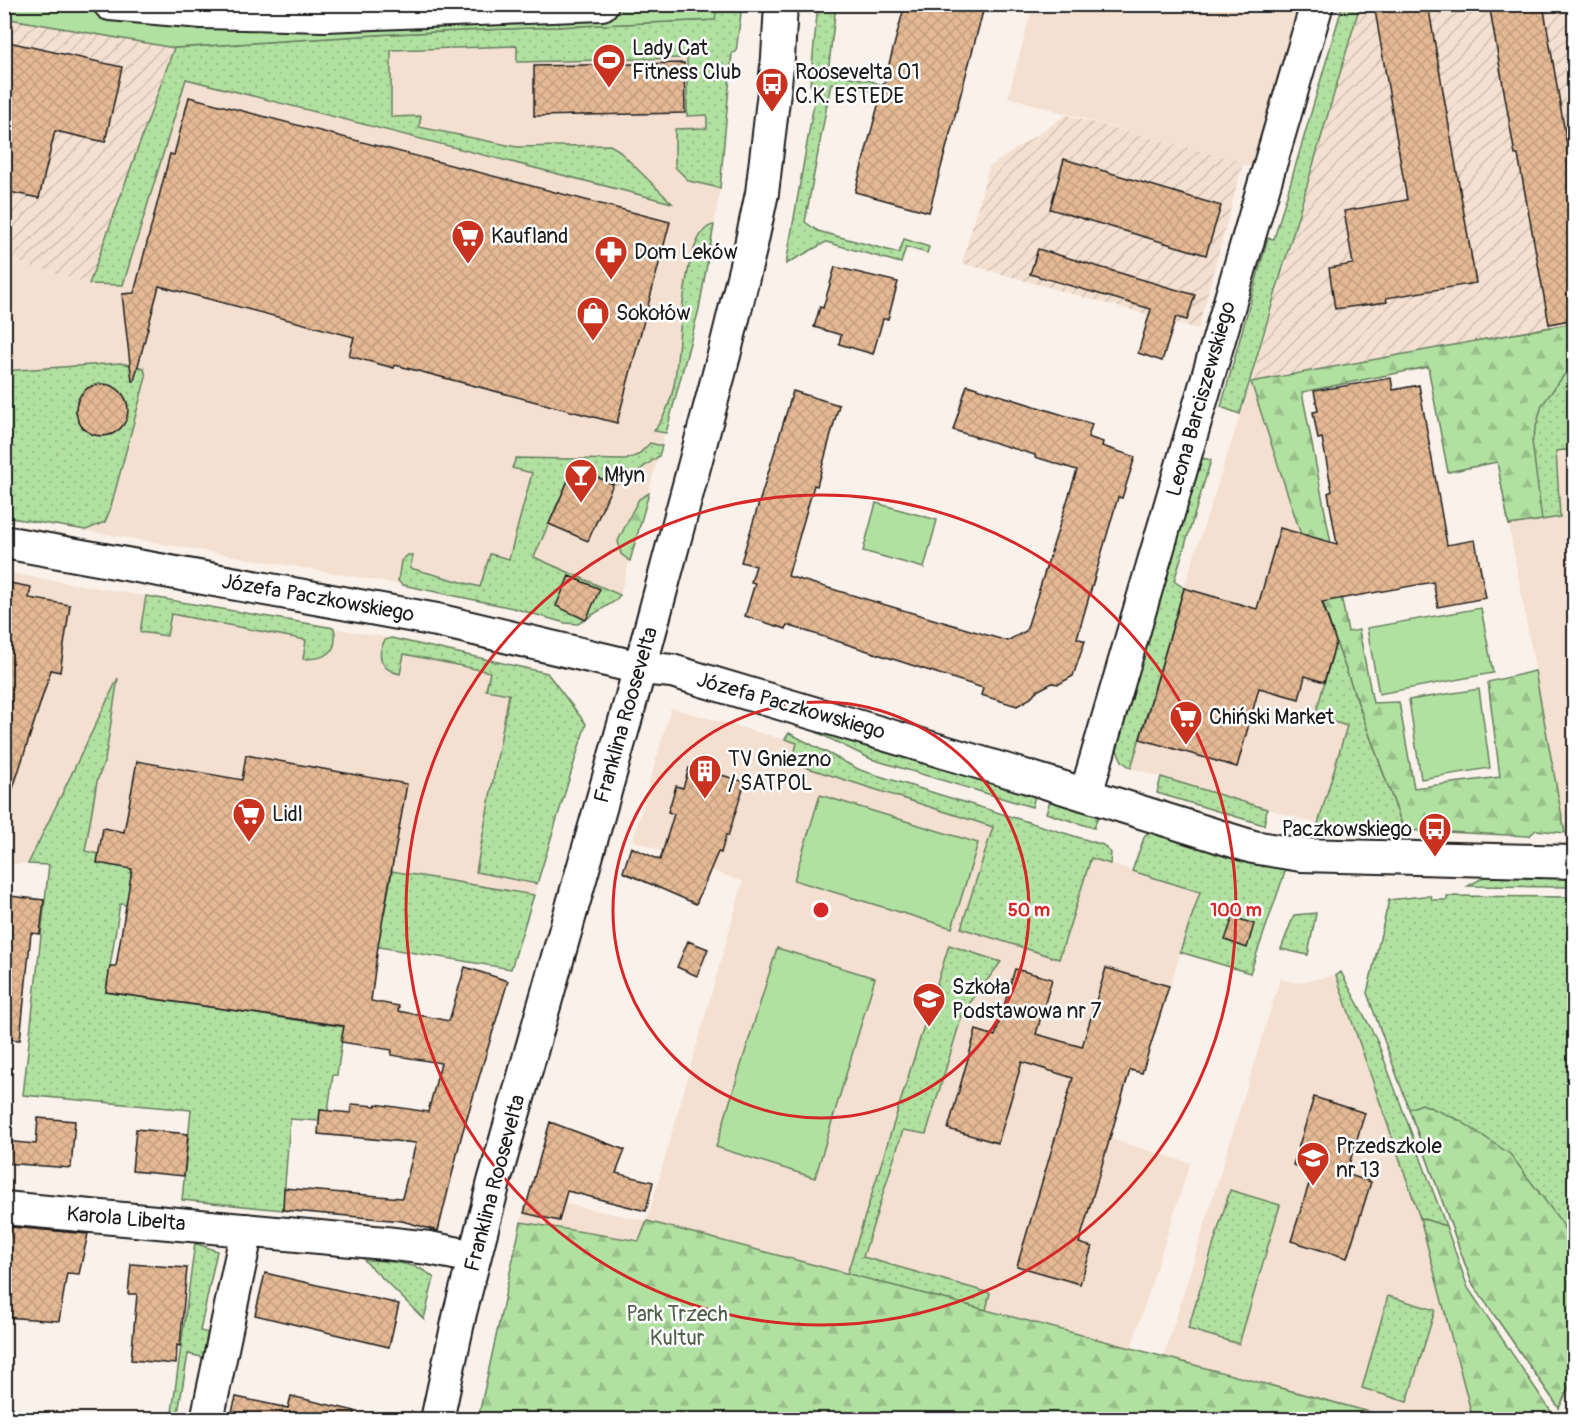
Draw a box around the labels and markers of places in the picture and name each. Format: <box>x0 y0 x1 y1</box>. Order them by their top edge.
place label: Lady Cat Fitness Club <box>632 35 741 86</box>
sports icon: Lady Cat Fitness Club <box>591 42 627 89</box>
place label: Roosevelta 01 C.K. ESTEDE <box>795 59 920 110</box>
bus stop icon: Roosevelta 01 C.K. ESTEDE <box>754 66 790 113</box>
supermarket icon: Kaufland <box>450 218 486 265</box>
place label: Kaufland <box>491 223 568 250</box>
pharmacy icon: Dom Leków <box>593 234 629 281</box>
place label: Dom Leków <box>634 239 738 266</box>
shop icon: Sokołów <box>575 295 611 342</box>
place label: Sokołów <box>616 300 690 327</box>
bar icon: Młyn <box>563 457 599 504</box>
place label: Młyn <box>604 462 645 489</box>
supermarket icon: Chiński Market <box>1168 699 1204 746</box>
place label: Chiński Market <box>1209 704 1335 731</box>
place label: TV Gniezno / SATPOL <box>728 746 831 797</box>
building icon: TV Gniezno / SATPOL <box>687 753 723 800</box>
supermarket icon: Lidl <box>231 796 267 843</box>
place label: Lidl <box>272 801 303 828</box>
bus stop icon: Paczkowskiego <box>1417 811 1453 858</box>
place label: Paczkowskiego <box>1282 816 1412 843</box>
centre of rings <box>811 900 831 920</box>
place label: Szkoła Podstawowa nr 7 <box>952 974 1102 1025</box>
school or university icon: Szkoła Podstawowa nr 7 <box>911 981 947 1028</box>
place label: Przedszkole nr 13 <box>1336 1133 1443 1184</box>
school or university icon: Przedszkole nr 13 <box>1295 1140 1331 1187</box>

